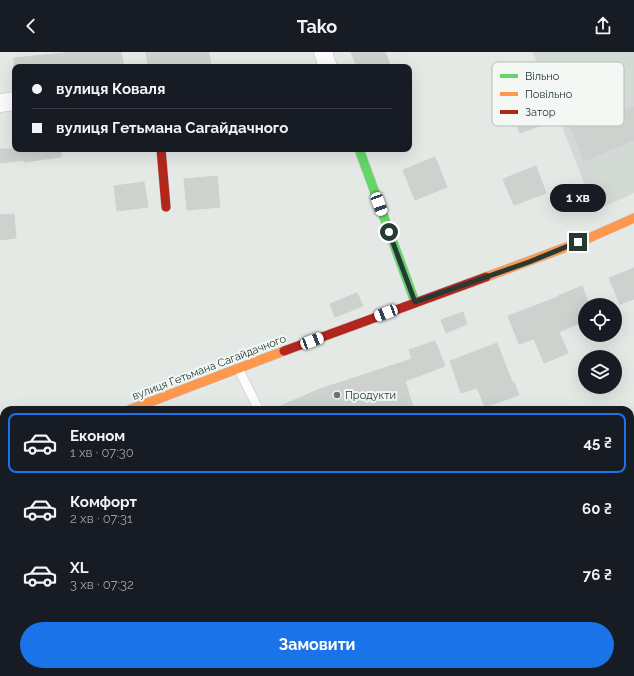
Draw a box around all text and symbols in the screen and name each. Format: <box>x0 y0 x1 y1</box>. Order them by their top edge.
icon: back <box>20 15 42 37</box>
icon: share <box>592 15 614 37</box>
text: Tako <box>297 16 337 37</box>
legend <box>492 62 624 126</box>
text: Вільно <box>525 70 560 83</box>
text: вулиця Коваля <box>56 80 165 98</box>
text: Повільно <box>525 88 573 101</box>
text: Затор <box>525 106 556 119</box>
text: вулиця Гетьмана Сагайдачного <box>56 119 288 137</box>
callout: 1 хв <box>550 184 606 212</box>
text: 1 хв <box>566 190 590 205</box>
car <box>369 191 389 217</box>
route start <box>380 223 398 241</box>
route end <box>569 233 587 251</box>
map controls <box>578 298 622 394</box>
button: locate <box>578 298 622 342</box>
car <box>373 303 399 323</box>
car <box>299 331 325 351</box>
street label: вулиця Гетьмана Сагайдачного <box>130 332 288 403</box>
button: layers <box>578 350 622 394</box>
place label: Продукти <box>345 389 396 402</box>
marker: Продукти <box>332 390 342 400</box>
icon: car <box>22 425 58 461</box>
text: Економ <box>70 427 125 445</box>
text: 45 ₴ <box>584 434 612 452</box>
text: 1 хв · 07:30 <box>70 445 134 460</box>
icon: car <box>22 491 58 527</box>
text: Комфорт <box>70 493 137 511</box>
text: 60 ₴ <box>582 500 612 518</box>
text: 2 хв · 07:31 <box>70 511 132 526</box>
icon: car <box>22 557 58 593</box>
text: XL <box>70 559 88 577</box>
text: 76 ₴ <box>583 566 612 584</box>
text: 3 хв · 07:32 <box>70 577 134 592</box>
button: Замовити <box>20 622 614 668</box>

